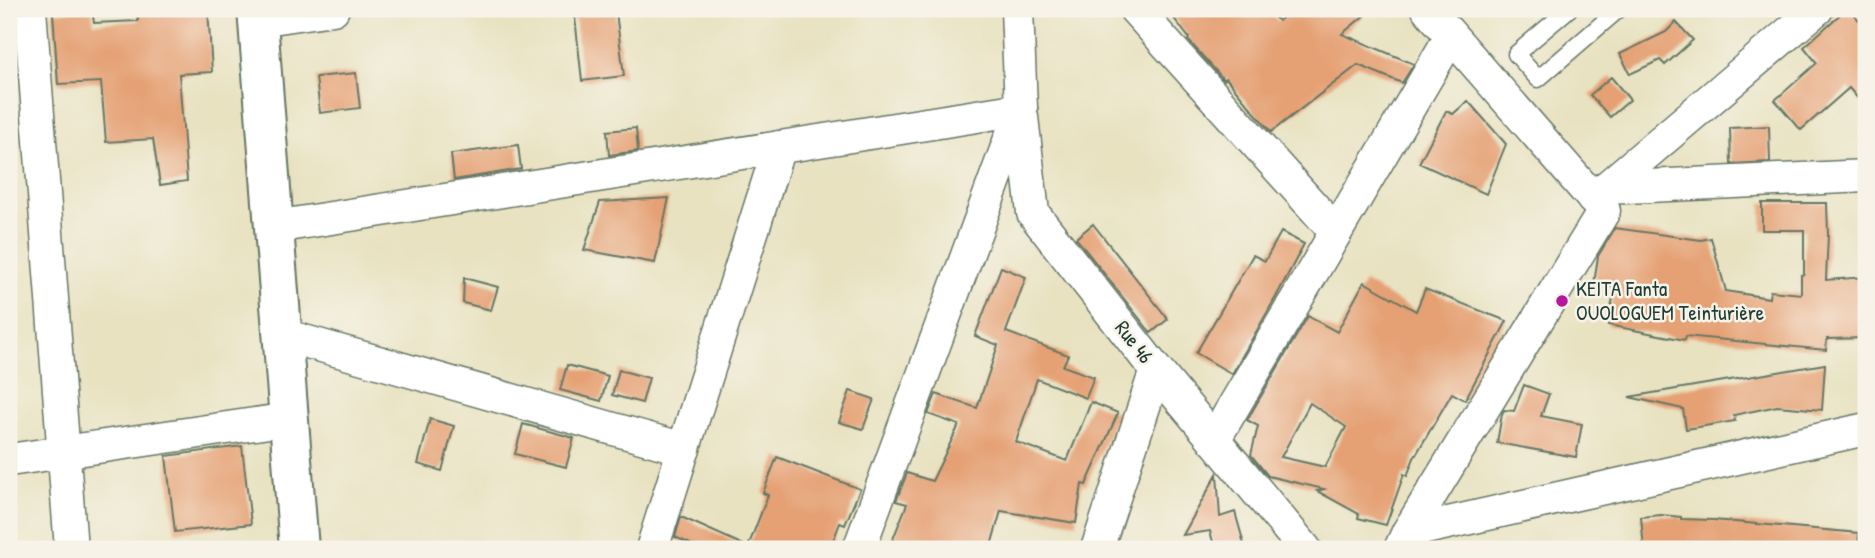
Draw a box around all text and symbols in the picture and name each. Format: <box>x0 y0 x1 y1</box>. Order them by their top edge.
place label: KEITA Fanta OUOLOGUEM Teinturière <box>1576 274 1764 327</box>
marker: KEITA Fanta OUOLOGUEM Teinturière <box>1554 293 1570 309</box>
street label: Rue 46 <box>1108 314 1160 369</box>

